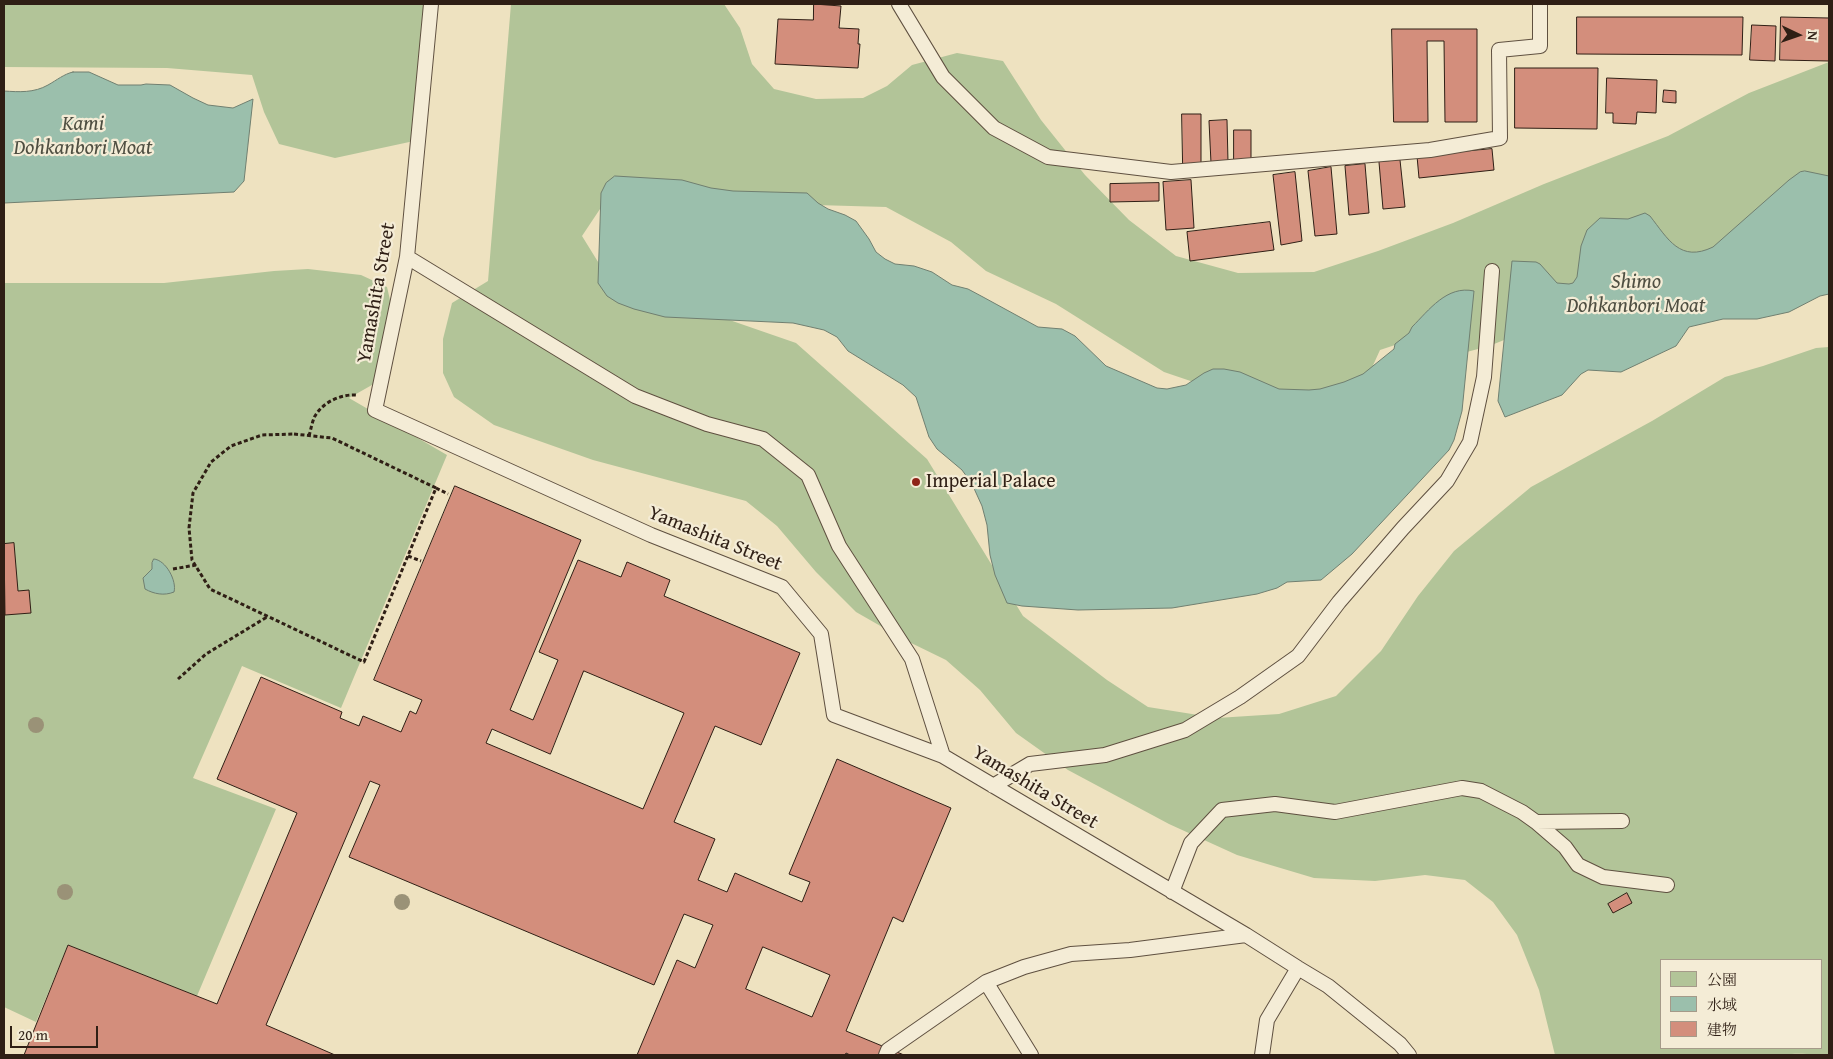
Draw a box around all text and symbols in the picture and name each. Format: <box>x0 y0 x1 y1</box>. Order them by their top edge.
north arrow <box>1773 10 1823 60</box>
text: N <box>1803 31 1823 41</box>
water label: Kami Dohkanbori Moat <box>14 112 152 162</box>
street label: Yamashita Street <box>353 221 401 365</box>
water label: Shimo Dohkanbori Moat <box>1567 270 1705 320</box>
place label: Imperial Palace <box>926 470 1056 494</box>
marker: Imperial Palace <box>910 476 922 488</box>
street label: Yamashita Street <box>645 501 785 577</box>
street label: Yamashita Street <box>968 741 1102 835</box>
legend <box>1660 959 1823 1049</box>
text: 公園 <box>1707 969 1737 990</box>
text: 水域 <box>1707 994 1737 1015</box>
scale bar <box>12 1016 100 1048</box>
text: 建物 <box>1707 1019 1737 1040</box>
text: 20 m <box>18 1024 48 1045</box>

